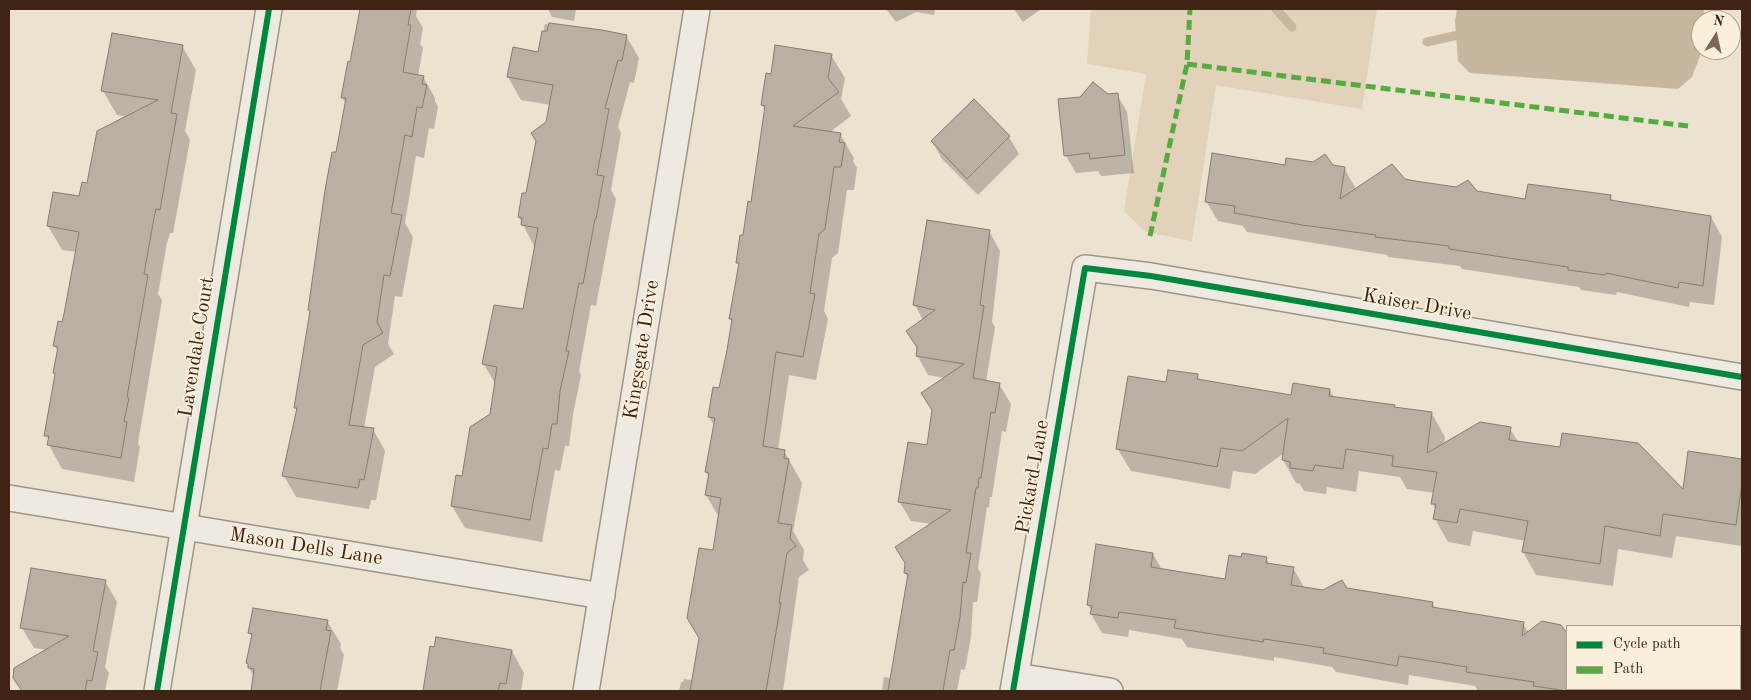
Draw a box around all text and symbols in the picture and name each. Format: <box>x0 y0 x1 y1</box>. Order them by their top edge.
north arrow <box>1691 10 1741 60</box>
text: N <box>1712 13 1725 29</box>
street label: Lavendale Court <box>174 275 220 419</box>
street label: Kingsgate Drive <box>619 278 665 422</box>
street label: Kaiser Drive <box>1361 284 1473 326</box>
street label: Pickard Lane <box>1011 418 1055 536</box>
street label: Mason Dells Lane <box>228 523 384 571</box>
legend <box>1566 625 1741 690</box>
text: Cycle path <box>1613 637 1681 652</box>
text: Path <box>1613 662 1643 677</box>

